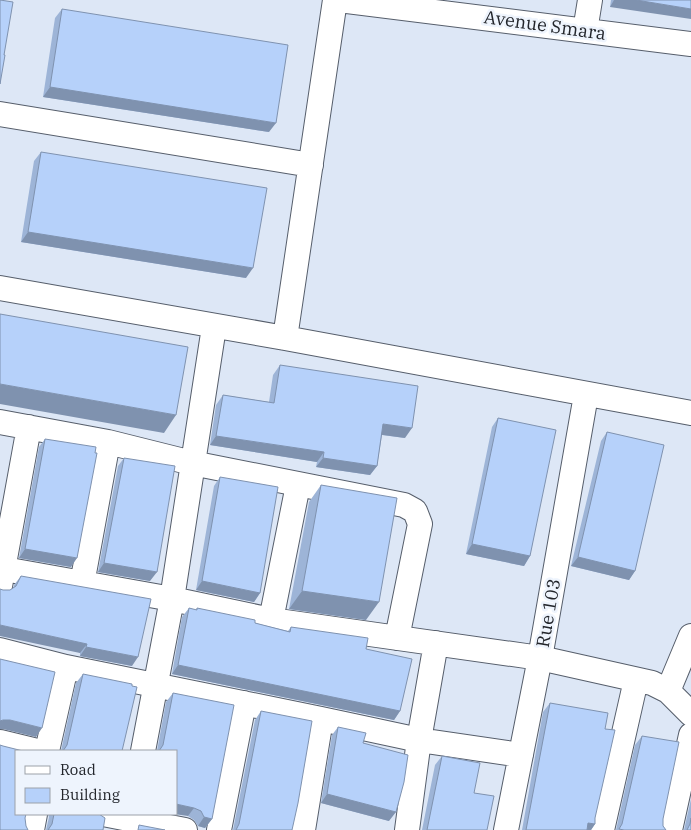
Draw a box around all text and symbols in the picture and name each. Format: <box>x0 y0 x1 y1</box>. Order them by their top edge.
street label: Avenue Smara <box>483 5 608 45</box>
street label: Rue 103 <box>531 577 565 649</box>
legend <box>15 750 178 815</box>
text: Road <box>60 760 96 779</box>
text: Building <box>60 785 120 804</box>

